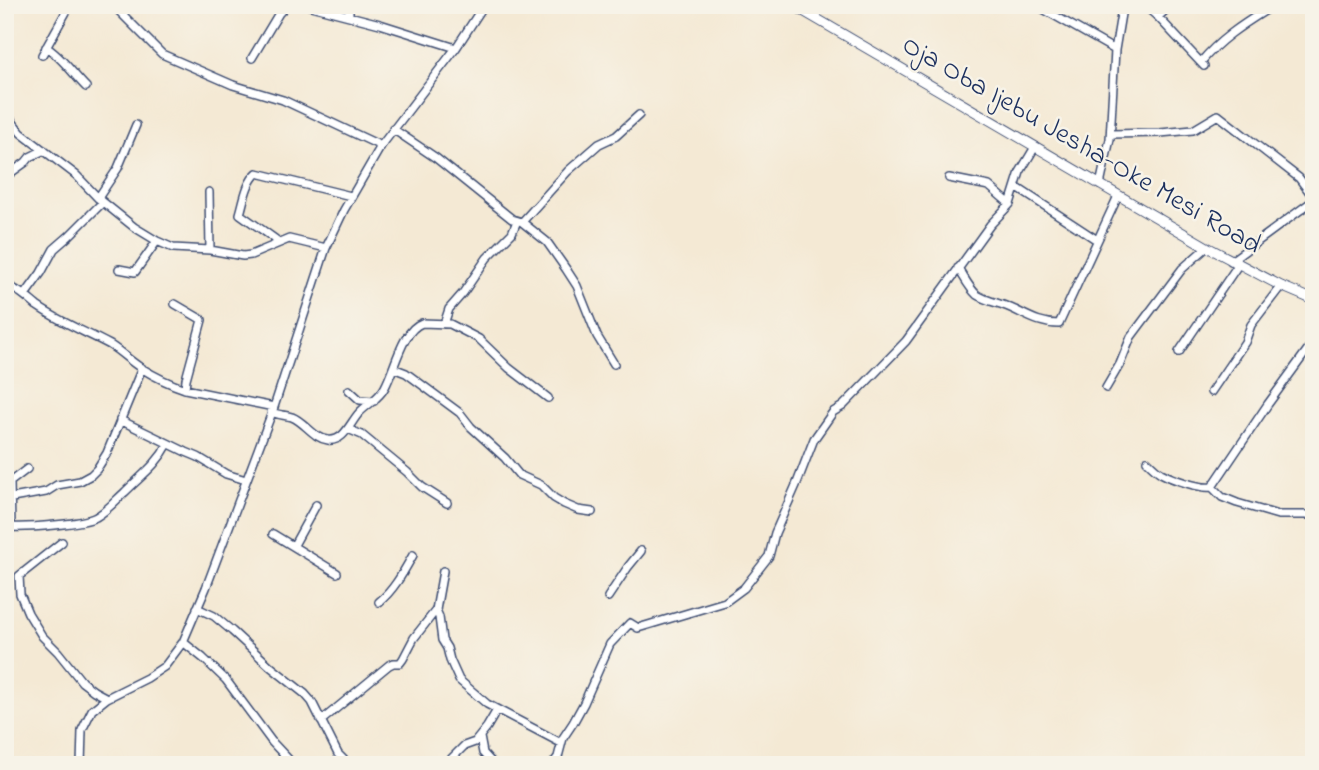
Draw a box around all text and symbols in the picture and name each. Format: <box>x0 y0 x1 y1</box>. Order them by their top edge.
street label: Oja Oba Ijebu Jesha-Oke Mesi Road <box>894 26 1269 266</box>

